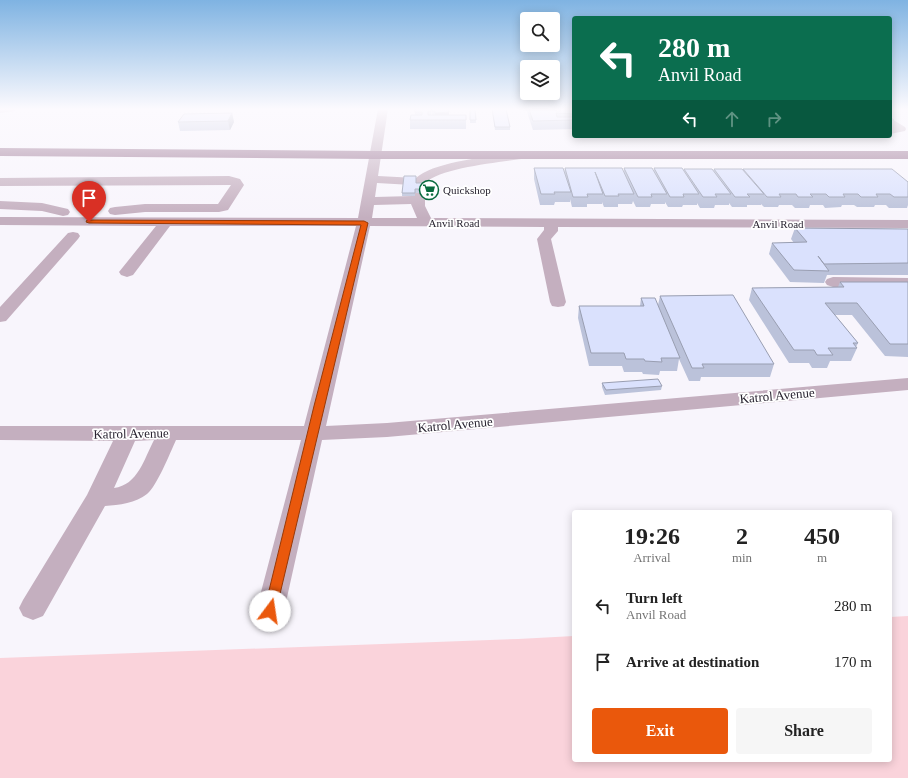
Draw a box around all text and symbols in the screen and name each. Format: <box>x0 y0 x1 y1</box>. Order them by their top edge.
map controls <box>520 12 560 100</box>
button: search <box>520 12 560 52</box>
icon: left <box>592 32 644 84</box>
text: 280 m <box>658 32 730 63</box>
button: layers <box>520 60 560 100</box>
text: Anvil Road <box>658 65 742 85</box>
icon: left <box>679 108 701 130</box>
icon: ahead <box>721 108 743 130</box>
icon: right <box>763 108 785 130</box>
supermarket icon: Quickshop <box>418 179 440 201</box>
pin <box>72 181 106 222</box>
place label: Quickshop <box>443 184 491 196</box>
icon: arrive <box>78 187 100 209</box>
street label: Anvil Road <box>428 217 480 229</box>
street label: Anvil Road <box>752 218 804 230</box>
street label: Katrol Avenue <box>739 385 815 406</box>
street label: Katrol Avenue <box>417 414 493 435</box>
street label: Katrol Avenue <box>93 425 169 442</box>
text: 19:26 <box>624 523 680 549</box>
text: 2 <box>736 523 748 549</box>
text: 450 <box>804 523 840 549</box>
text: Arrival <box>633 550 671 565</box>
text: min <box>732 550 752 565</box>
text: m <box>817 550 827 565</box>
position arrow <box>249 590 291 632</box>
text: Turn left <box>626 590 683 606</box>
icon: left <box>592 595 614 617</box>
text: 280 m <box>834 598 872 614</box>
text: Anvil Road <box>626 607 686 622</box>
icon: arrive <box>592 651 614 673</box>
text: Arrive at destination <box>626 654 759 670</box>
text: 170 m <box>834 654 872 670</box>
button: Exit <box>592 708 728 754</box>
button: Share <box>736 708 872 754</box>

